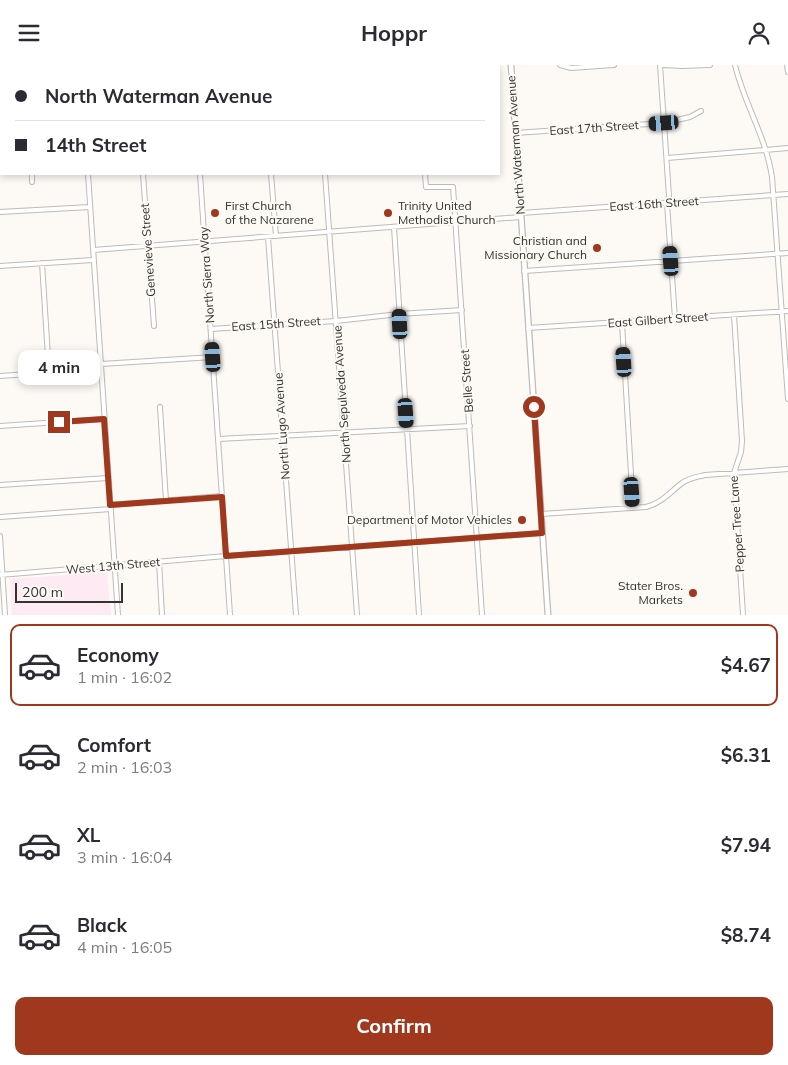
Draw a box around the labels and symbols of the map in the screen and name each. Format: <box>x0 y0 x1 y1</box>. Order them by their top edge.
street label: North Waterman Avenue <box>503 75 528 215</box>
car <box>648 114 679 132</box>
street label: East 17th Street <box>549 117 639 138</box>
street label: East 16th Street <box>609 193 699 214</box>
place label: First Church of the Nazarene <box>225 198 314 227</box>
place label: Trinity United Methodist Church <box>398 198 496 227</box>
street label: Genevieve Street <box>137 203 158 297</box>
marker: First Church of the Nazarene <box>209 207 221 219</box>
marker: Trinity United Methodist Church <box>382 207 394 219</box>
street label: North Sierra Way <box>196 226 217 324</box>
place label: Christian and Missionary Church <box>484 233 587 262</box>
marker: Christian and Missionary Church <box>591 242 603 254</box>
car <box>662 246 679 276</box>
car <box>391 309 408 339</box>
street label: East Gilbert Street <box>607 309 709 330</box>
street label: East 15th Street <box>231 313 321 334</box>
street label: North Sepulveda Avenue <box>329 325 354 463</box>
car <box>204 342 221 372</box>
car <box>615 347 632 377</box>
callout: 4 min <box>18 349 100 385</box>
street label: Belle Street <box>457 349 476 413</box>
street label: North Lugo Avenue <box>270 372 293 480</box>
route start <box>523 396 545 418</box>
car <box>397 398 414 428</box>
route end <box>48 411 70 433</box>
street label: Pepper Tree Lane <box>726 475 747 573</box>
car <box>623 477 640 507</box>
place label: Department of Motor Vehicles <box>347 512 512 527</box>
marker: Department of Motor Vehicles <box>516 514 528 526</box>
street label: West 13th Street <box>65 554 161 577</box>
place label: Stater Bros. Markets <box>618 578 683 607</box>
scale bar <box>15 580 122 603</box>
marker: Stater Bros. Markets <box>687 587 699 599</box>

